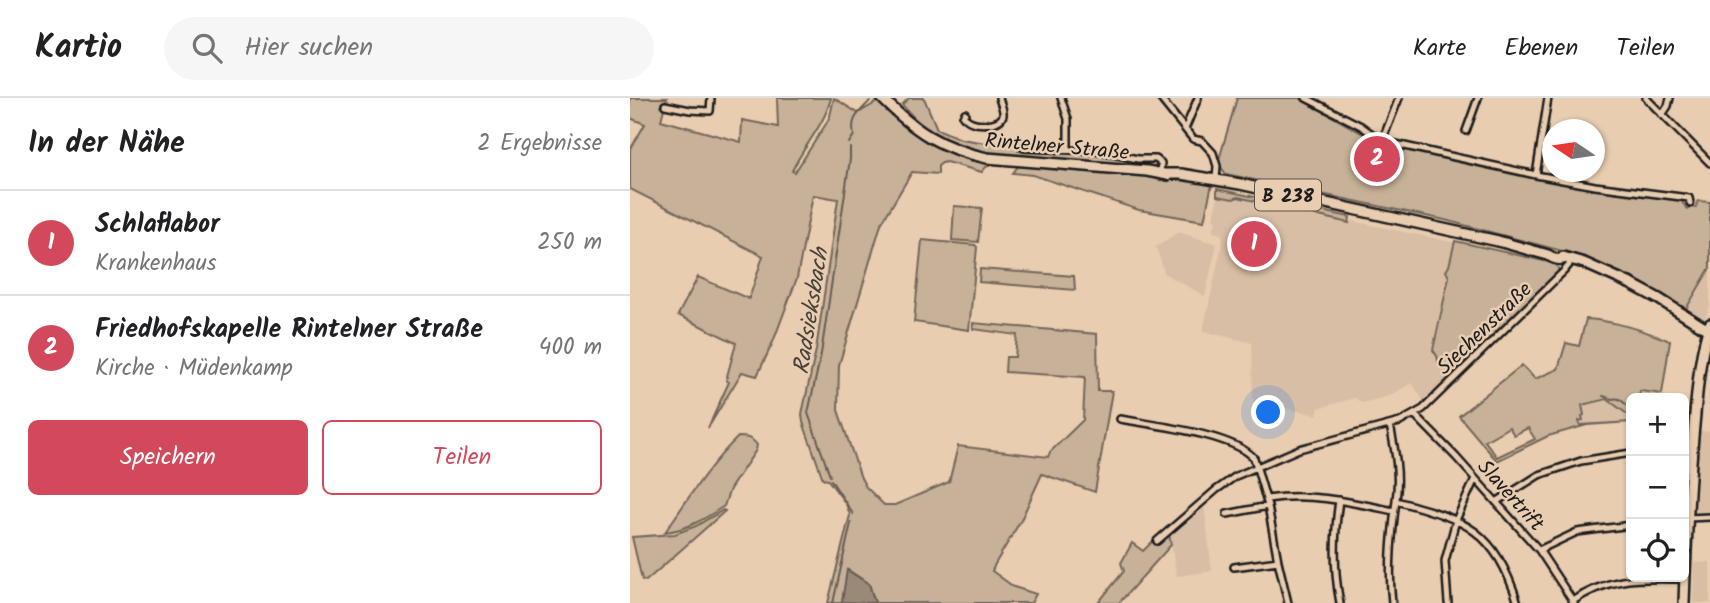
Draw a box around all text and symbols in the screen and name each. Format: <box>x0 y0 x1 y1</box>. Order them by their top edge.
search box <box>164 17 654 80</box>
text: Kartio <box>35 22 122 75</box>
text: Hier suchen <box>244 27 373 69</box>
icon: search <box>188 29 226 67</box>
text: Karte <box>1413 29 1466 68</box>
text: Ebenen <box>1504 29 1578 68</box>
text: Teilen <box>1616 29 1675 68</box>
north arrow <box>1542 119 1605 182</box>
text: In der Nähe <box>28 120 185 168</box>
street label: Rintelner Straße <box>983 125 1131 170</box>
text: 2 Ergebnisse <box>477 126 602 162</box>
pin: 2 <box>1354 133 1400 185</box>
road number: B 238 <box>1255 180 1321 211</box>
text: Schlaflabor <box>95 204 220 246</box>
pin: 1 <box>1231 218 1277 270</box>
text: 1 <box>48 225 54 261</box>
text: 250 m <box>537 225 602 261</box>
water label: Radsieksbach <box>784 244 840 377</box>
text: Krankenhaus <box>95 246 217 282</box>
street label: Siechenstraße <box>1430 274 1541 383</box>
text: Friedhofskapelle Rintelner Straße <box>95 309 483 351</box>
text: 2 <box>44 330 58 366</box>
text: 400 m <box>539 330 602 366</box>
text: Kirche · Müdenkamp <box>95 351 293 387</box>
map controls <box>1626 393 1689 582</box>
button: + <box>1626 393 1689 456</box>
your location <box>1251 395 1285 429</box>
button: Speichern <box>28 420 308 495</box>
button: Teilen <box>322 420 602 495</box>
street label: Slavertrift <box>1468 452 1552 540</box>
button: − <box>1626 456 1689 519</box>
button: locate <box>1626 519 1689 582</box>

